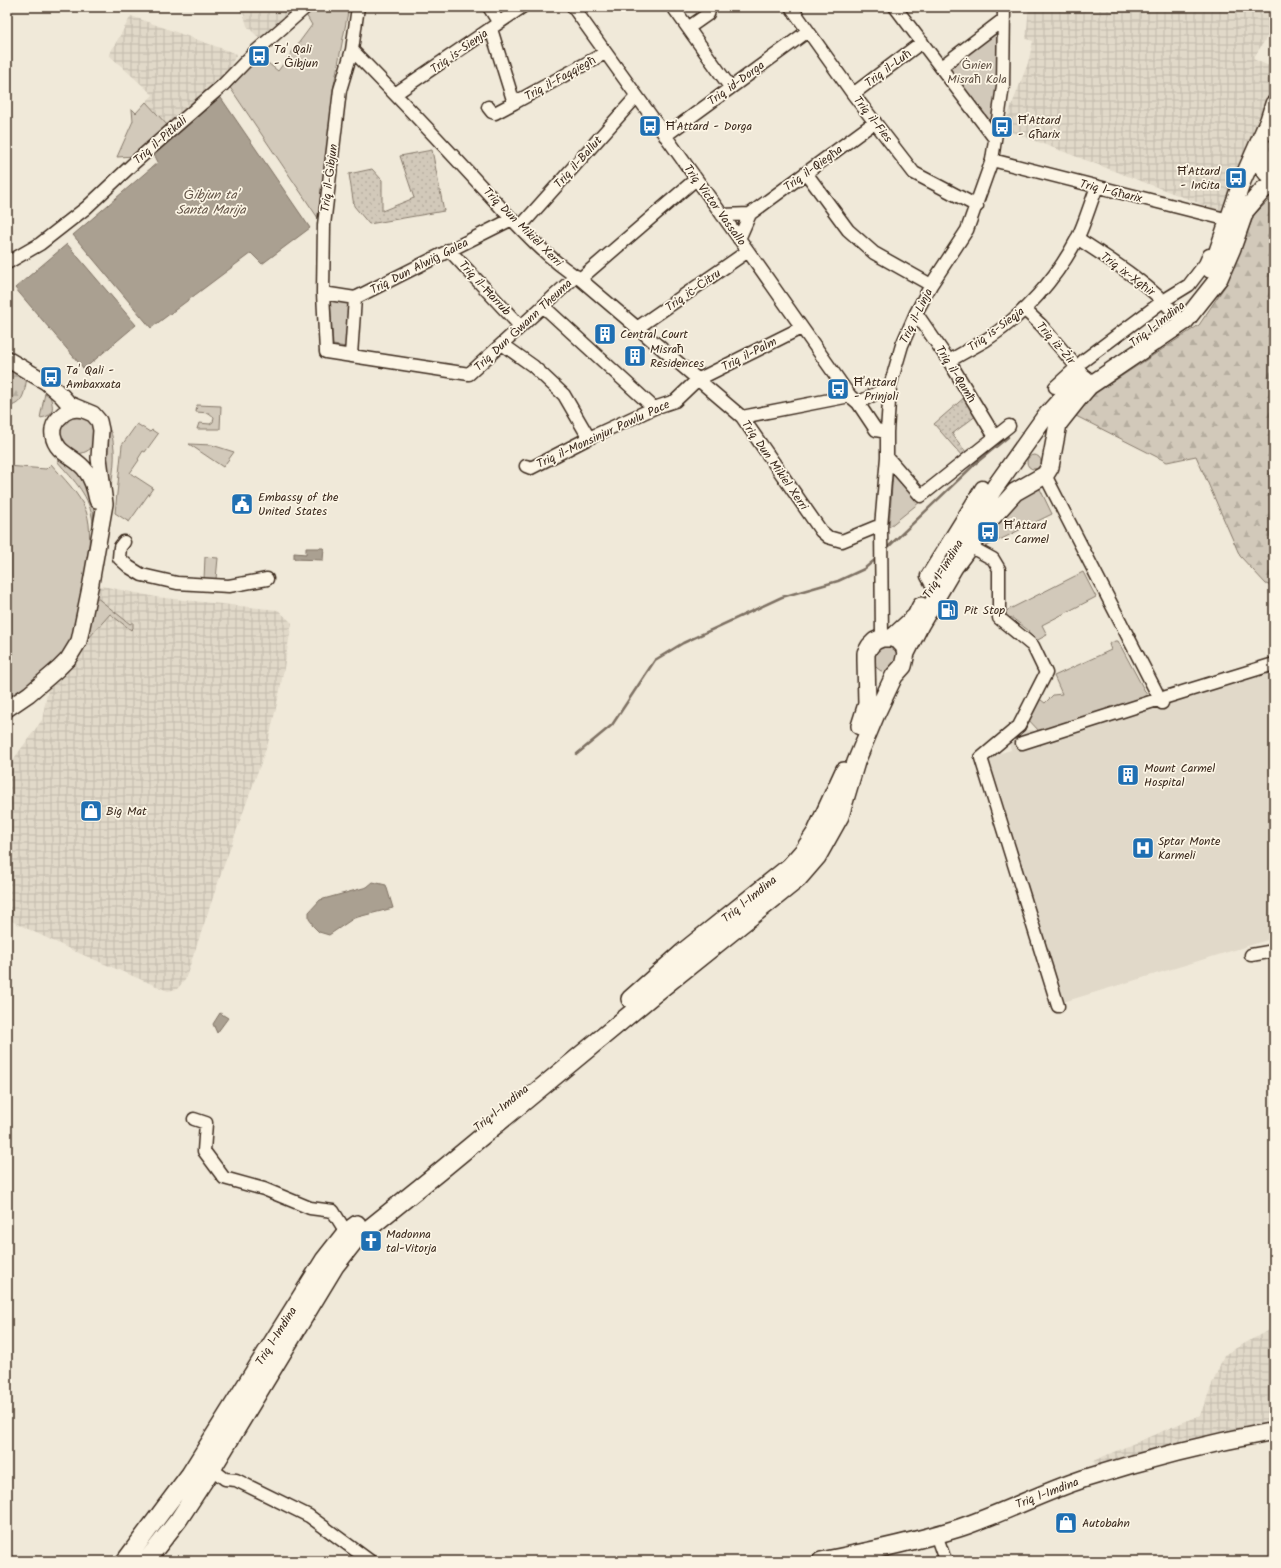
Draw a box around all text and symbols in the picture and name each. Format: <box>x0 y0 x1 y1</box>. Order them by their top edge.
street label: Triq is-Sienja <box>426 24 492 78</box>
place label: Ta' Qali - Ġibjun <box>274 40 318 73</box>
bus stop icon: Ta' Qali - Ġibjun <box>246 43 272 69</box>
street label: Triq il-Luħ <box>861 45 916 92</box>
street label: Triq il-Faqqiegħ <box>521 51 599 106</box>
street label: Triq id-Dorga <box>704 56 769 111</box>
park label: Ġnien Misraħ Kola <box>947 56 1007 89</box>
street label: Triq il-Fies <box>848 92 897 147</box>
street label: Triq il-Pitkali <box>129 111 192 169</box>
place label: Ħ'Attard - Għarix <box>1018 111 1062 144</box>
bus stop icon: Ħ'Attard - Dorga <box>637 113 663 139</box>
bus stop icon: Ħ'Attard - Għarix <box>989 114 1015 140</box>
place label: Ħ'Attard - Dorga <box>666 117 753 136</box>
street label: Triq il-Ballut <box>550 132 607 193</box>
street label: Triq il-Qiegħa <box>780 140 847 196</box>
street label: Triq il-Ġibjun <box>316 143 343 213</box>
street label: Triq Victor Vassallo <box>679 161 751 250</box>
place label: Ħ'Attard - Inċita <box>1177 162 1221 195</box>
bus stop icon: Ħ'Attard - Inċita <box>1223 165 1249 191</box>
street label: Triq l-Għarix <box>1078 175 1145 209</box>
street label: Triq Dun Mikiel Xerri <box>478 183 568 272</box>
water label: Ġibjun ta' Santa Marija <box>176 185 247 221</box>
street label: Triq Dun Alwiġ Galea <box>367 233 472 299</box>
street label: Triq ix-Xgħir <box>1096 248 1160 302</box>
street label: Triq il-Ħarrub <box>454 256 516 321</box>
street label: Triq iċ-Ċitru <box>662 264 725 317</box>
street label: Triq Dun Ġwann Theuma <box>470 274 577 376</box>
street label: Triq il-Linja <box>895 285 938 347</box>
street label: Triq l-Imdina <box>1125 296 1190 352</box>
street label: Triq is-Sieqja <box>964 302 1029 357</box>
street label: Triq iż-Żir <box>1032 318 1080 370</box>
building icon: Central Court <box>592 321 618 347</box>
place label: Central Court <box>620 325 688 344</box>
street label: Triq il-Palm <box>718 332 781 376</box>
place label: Misraħ Residences <box>650 340 704 373</box>
street label: Triq il-Qamħ <box>930 342 981 407</box>
building icon: Misraħ Residences <box>622 343 648 369</box>
place label: Ta' Qali - Ambaxxata <box>66 361 121 394</box>
bus stop icon: Ta' Qali - Ambaxxata <box>38 364 64 390</box>
place label: Ħ'Attard - Prinjoli <box>854 373 899 406</box>
bus stop icon: Ħ'Attard - Prinjoli <box>825 376 851 402</box>
street label: Triq il-Monsinjur Pawlu Pace <box>534 395 673 474</box>
street label: Triq Dun Mikiel Xerri <box>736 416 813 515</box>
place label: Embassy of the United States <box>258 488 339 521</box>
public building icon: Embassy of the United States <box>229 491 255 517</box>
place label: Ħ'Attard - Carmel <box>1004 516 1049 549</box>
bus stop icon: Ħ'Attard - Carmel <box>975 519 1001 545</box>
street label: Triq l-Imdina <box>918 536 969 603</box>
fuel station icon: Pit Stop <box>935 597 961 623</box>
place label: Pit Stop <box>964 601 1005 620</box>
place label: Mount Carmel Hospital <box>1144 759 1215 792</box>
building icon: Mount Carmel Hospital <box>1115 762 1141 788</box>
shop icon: Big Mat <box>78 798 104 824</box>
place label: Big Mat <box>106 802 147 821</box>
place label: Sptar Monte Karmeli <box>1158 832 1221 865</box>
hospital icon: Sptar Monte Karmeli <box>1130 835 1156 861</box>
street label: Triq l-Imdina <box>718 871 781 928</box>
street label: Triq l-Imdina <box>470 1080 533 1137</box>
place label: Madonna tal-Vitorja <box>386 1225 437 1258</box>
church icon: Madonna tal-Vitorja <box>358 1228 384 1254</box>
street label: Triq l-Imdina <box>251 1303 302 1369</box>
street label: Triq l-Imdina <box>1013 1473 1082 1514</box>
shop icon: Autobahn <box>1053 1510 1079 1536</box>
place label: Autobahn <box>1082 1514 1130 1533</box>

